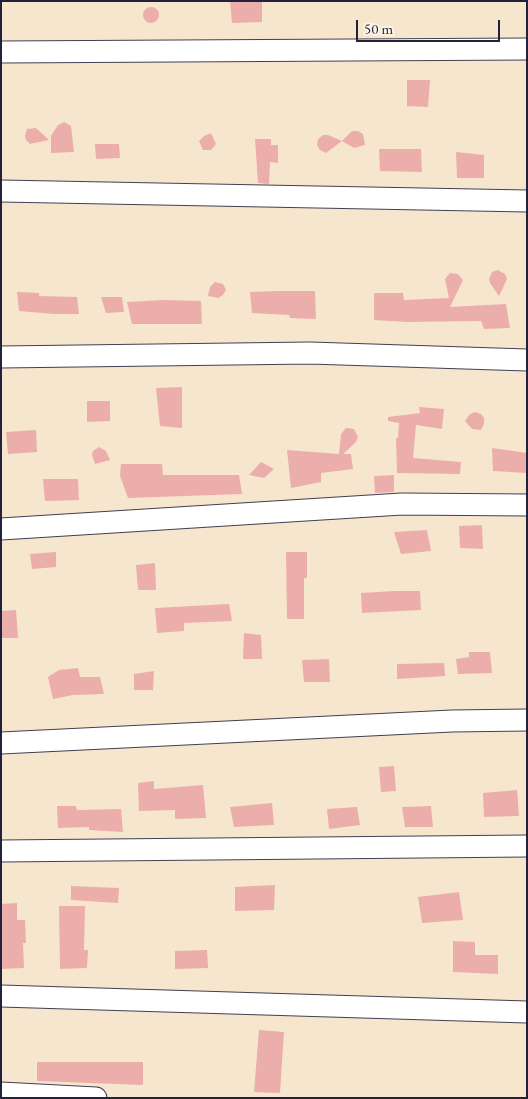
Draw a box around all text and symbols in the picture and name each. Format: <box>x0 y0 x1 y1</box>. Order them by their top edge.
scale bar <box>358 10 502 42</box>
text: 50 m <box>364 19 393 38</box>

